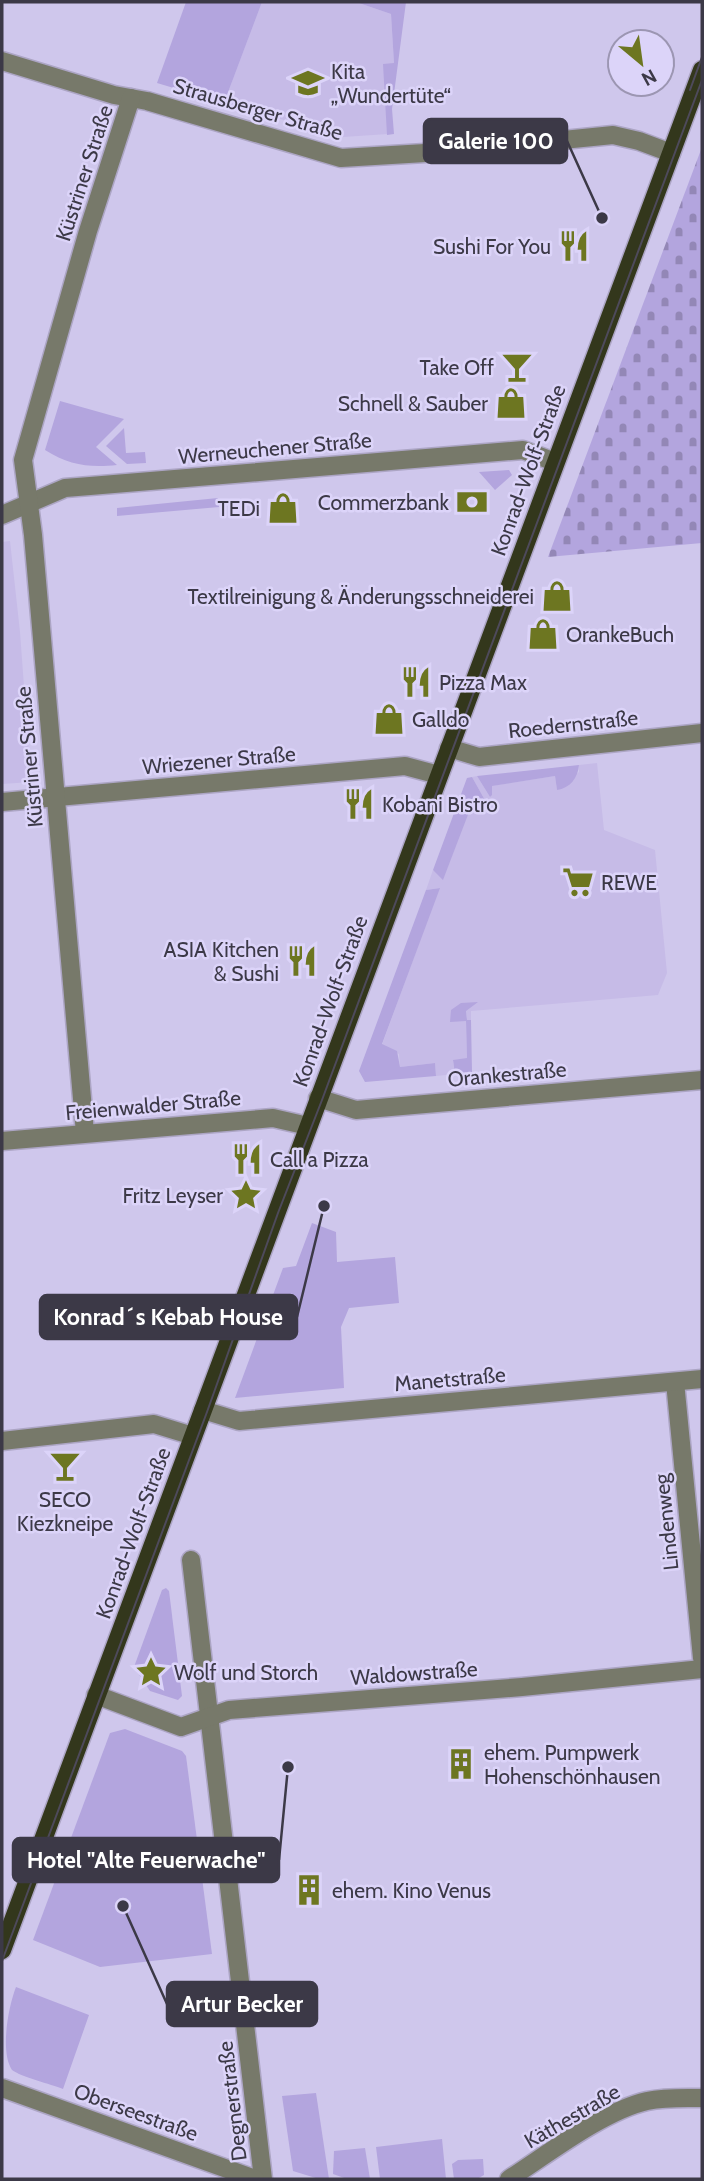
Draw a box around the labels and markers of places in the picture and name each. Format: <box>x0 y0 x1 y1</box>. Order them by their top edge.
place label: Kita „Wundertüte“ <box>331 59 451 108</box>
school or university icon: Kita „Wundertüte“ <box>291 66 325 100</box>
callout: Galerie 100 <box>424 119 567 163</box>
restaurant icon: Sushi For You <box>557 229 591 263</box>
place label: Sushi For You <box>433 234 551 259</box>
bar icon: Take Off <box>500 350 534 384</box>
place label: Take Off <box>420 355 494 380</box>
shop icon: Schnell & Sauber <box>494 386 528 420</box>
place label: Schnell & Sauber <box>338 391 488 416</box>
bank icon: Commerzbank <box>455 485 489 519</box>
place label: Commerzbank <box>318 490 450 515</box>
shop icon: TEDi <box>266 491 300 525</box>
place label: TEDi <box>218 496 260 521</box>
shop icon: Textilreinigung & Änderungsschneiderei <box>540 579 574 613</box>
place label: Textilreinigung & Änderungsschneiderei <box>188 584 534 609</box>
shop icon: OrankeBuch <box>526 617 560 651</box>
place label: OrankeBuch <box>566 622 674 647</box>
restaurant icon: Pizza Max <box>399 665 433 699</box>
place label: Pizza Max <box>439 670 527 695</box>
shop icon: Galldo <box>372 702 406 736</box>
place label: Galldo <box>412 707 469 732</box>
restaurant icon: Kobani Bistro <box>342 787 376 821</box>
place label: Kobani Bistro <box>382 792 498 817</box>
supermarket icon: REWE <box>561 865 595 899</box>
place label: REWE <box>601 870 657 895</box>
place label: ASIA Kitchen & Sushi <box>164 937 279 986</box>
restaurant icon: ASIA Kitchen & Sushi <box>285 944 319 978</box>
restaurant icon: Call a Pizza <box>230 1142 264 1176</box>
place label: Call a Pizza <box>270 1147 369 1172</box>
place icon: Fritz Leyser <box>229 1178 263 1212</box>
place label: Fritz Leyser <box>123 1183 223 1208</box>
callout: Konrad´s Kebab House <box>40 1295 297 1339</box>
bar icon: SECO Kiezkneipe <box>48 1449 82 1483</box>
place label: SECO Kiezkneipe <box>17 1487 113 1536</box>
place icon: Wolf und Storch <box>134 1655 168 1689</box>
place label: Wolf und Storch <box>174 1660 318 1685</box>
place label: ehem. Pumpwerk Hohenschönhausen <box>484 1740 661 1789</box>
building icon: ehem. Pumpwerk Hohenschönhausen <box>444 1747 478 1781</box>
callout: Hotel "Alte Feuerwache" <box>13 1838 279 1882</box>
building icon: ehem. Kino Venus <box>292 1873 326 1907</box>
place label: ehem. Kino Venus <box>332 1878 491 1903</box>
callout: Artur Becker <box>167 1982 317 2026</box>

